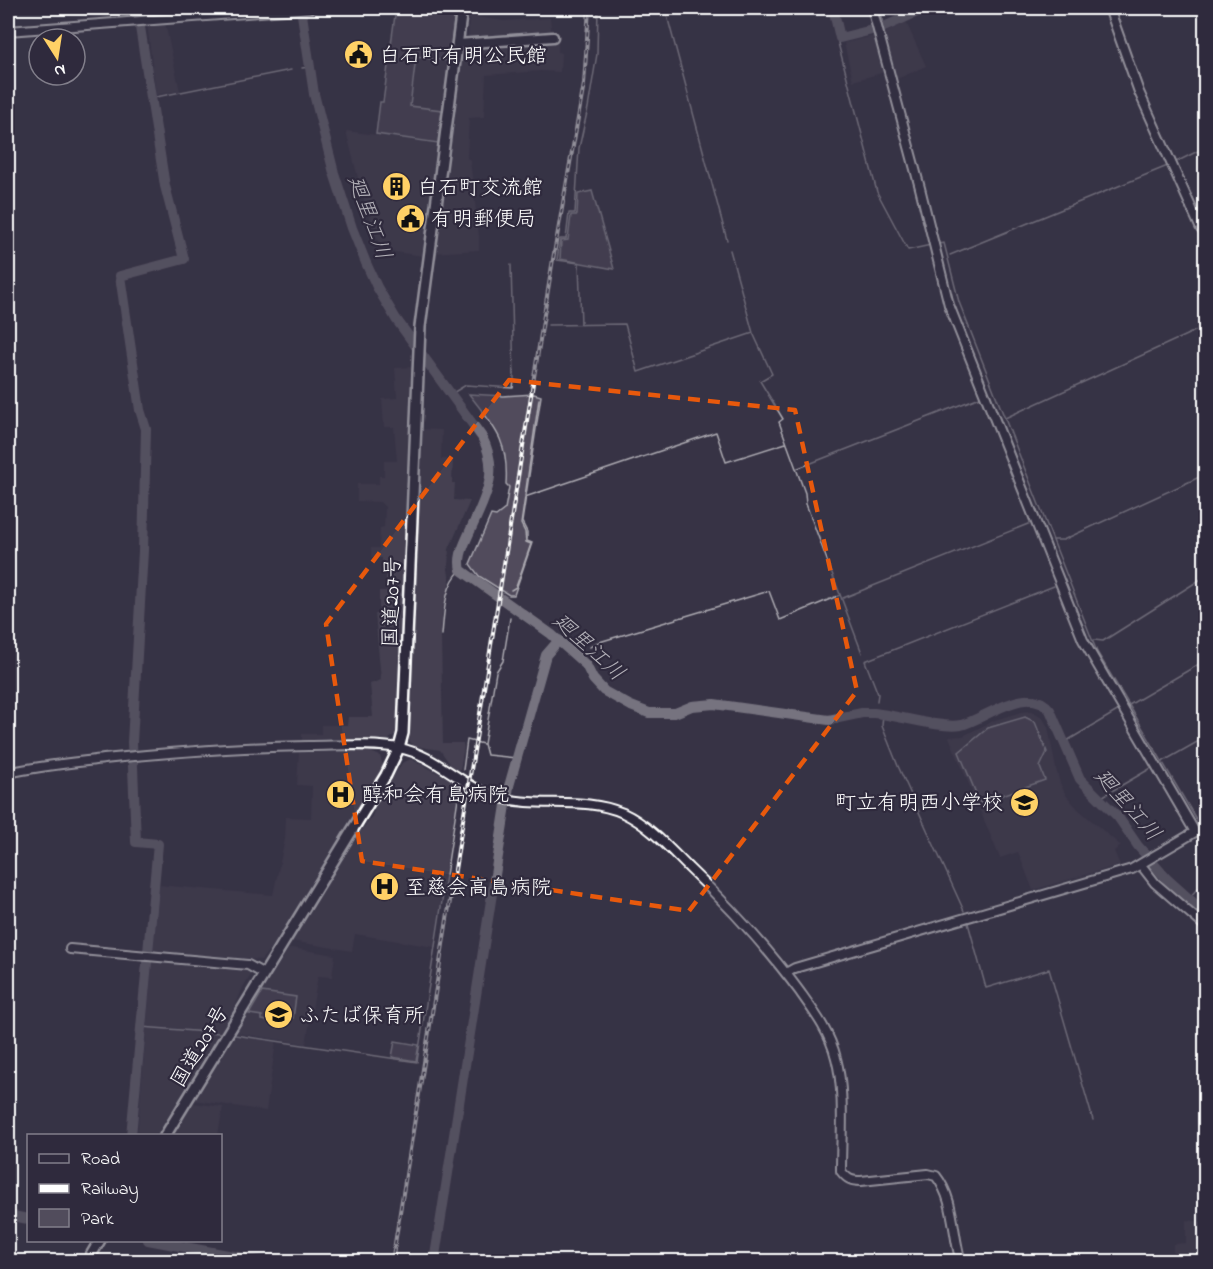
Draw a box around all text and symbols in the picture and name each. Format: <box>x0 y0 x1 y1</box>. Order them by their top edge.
north arrow <box>27 27 87 87</box>
public building icon: 白石町有明公民館 <box>342 39 374 71</box>
place label: 白石町有明公民館 <box>379 42 547 72</box>
text: N <box>52 57 67 83</box>
water label: 廻里江川 <box>338 171 398 265</box>
building icon: 白石町交流館 <box>380 171 412 203</box>
place label: 白石町交流館 <box>417 174 543 204</box>
public building icon: 有明郵便局 <box>394 202 426 234</box>
place label: 有明郵便局 <box>431 205 536 235</box>
street label: 国道207号 <box>376 556 410 648</box>
water label: 廻里江川 <box>545 606 631 690</box>
water label: 廻里江川 <box>1086 762 1168 850</box>
hospital icon: 醇和会有島病院 <box>325 778 357 810</box>
place label: 醇和会有島病院 <box>362 781 509 811</box>
school or university icon: 町立有明西小学校 <box>1008 786 1040 818</box>
place label: 町立有明西小学校 <box>835 789 1003 819</box>
hospital icon: 至慈会高島病院 <box>368 871 400 903</box>
place label: 至慈会高島病院 <box>405 874 552 904</box>
school or university icon: ふたば保育所 <box>262 999 294 1031</box>
street label: 国道207号 <box>164 1000 237 1094</box>
place label: ふたば保育所 <box>299 1002 425 1032</box>
legend <box>27 1134 222 1242</box>
text: Road <box>81 1147 120 1173</box>
text: Railway <box>81 1177 138 1203</box>
text: Park <box>81 1207 114 1233</box>

